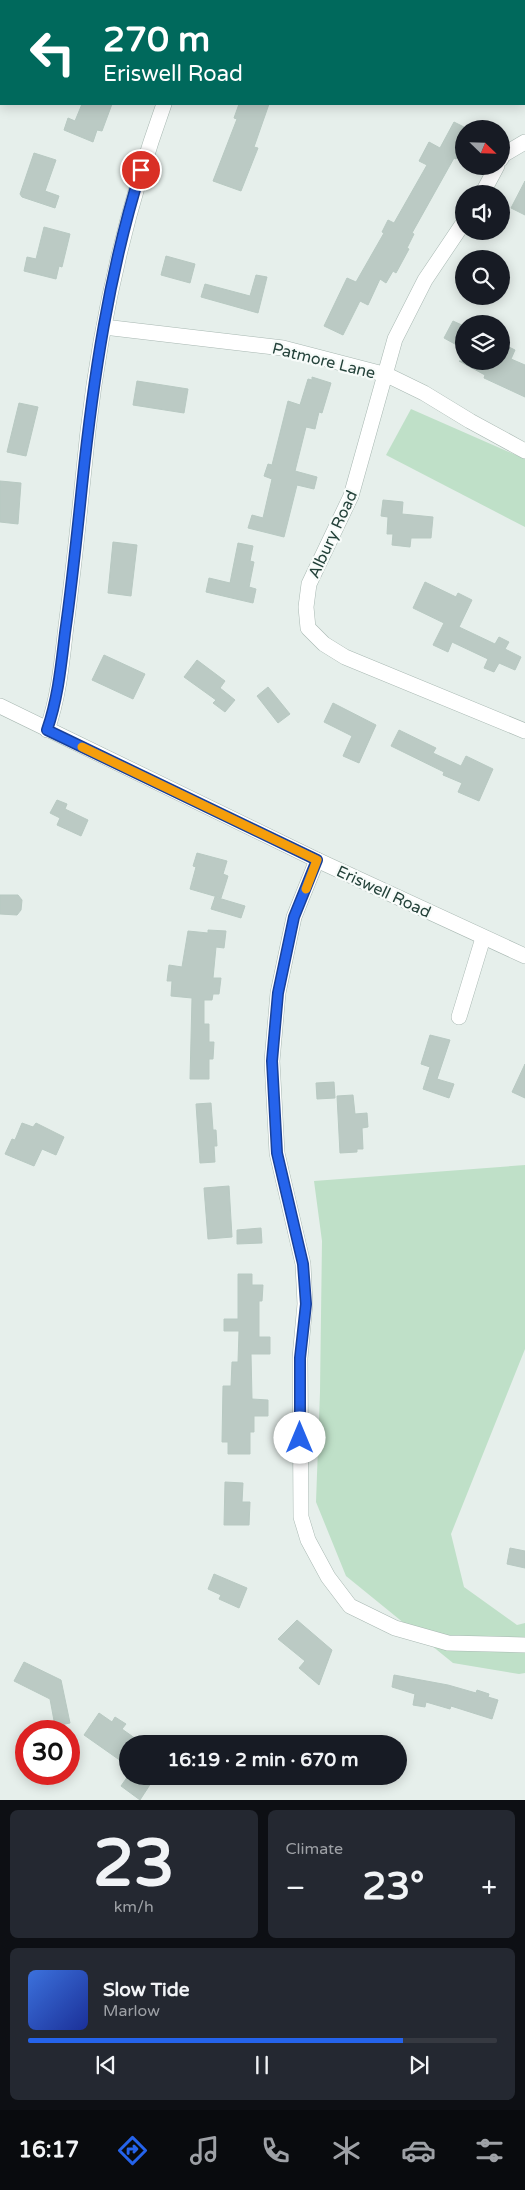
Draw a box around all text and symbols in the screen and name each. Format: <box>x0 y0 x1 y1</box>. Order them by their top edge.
text: 270 m <box>103 19 210 61</box>
icon: left <box>20 20 85 85</box>
text: Eriswell Road <box>103 61 243 87</box>
north arrow <box>455 120 510 175</box>
map controls <box>455 120 510 370</box>
pin <box>120 149 162 191</box>
icon: arrive <box>127 156 155 184</box>
button: sound <box>455 185 510 240</box>
button: search <box>455 250 510 305</box>
button: layers <box>455 315 510 370</box>
street label: Patmore Lane <box>270 338 377 383</box>
street label: Albury Road <box>304 487 362 582</box>
street label: Eriswell Road <box>333 861 434 922</box>
position arrow <box>273 1411 325 1463</box>
speed limit sign: 30 <box>15 1720 80 1785</box>
text: 16:19 · 2 min · 670 m <box>167 1749 359 1771</box>
text: 23 <box>93 1825 175 1904</box>
text: Climate <box>286 1839 343 1859</box>
text: 23° <box>362 1864 424 1910</box>
text: − <box>286 1871 305 1905</box>
text: + <box>481 1871 497 1905</box>
text: km/h <box>114 1897 154 1917</box>
text: Slow Tide <box>103 1979 190 2001</box>
text: Marlow <box>103 2001 160 2021</box>
icon: previous <box>92 2051 120 2079</box>
icon: pause <box>248 2051 276 2079</box>
icon: next <box>405 2051 433 2079</box>
icon: directions <box>115 2133 150 2168</box>
icon: music <box>187 2133 222 2168</box>
icon: phone <box>258 2133 293 2168</box>
icon: climate <box>329 2133 364 2168</box>
icon: car <box>401 2133 436 2168</box>
icon: filters <box>472 2133 507 2168</box>
text: 16:17 <box>18 2137 79 2163</box>

